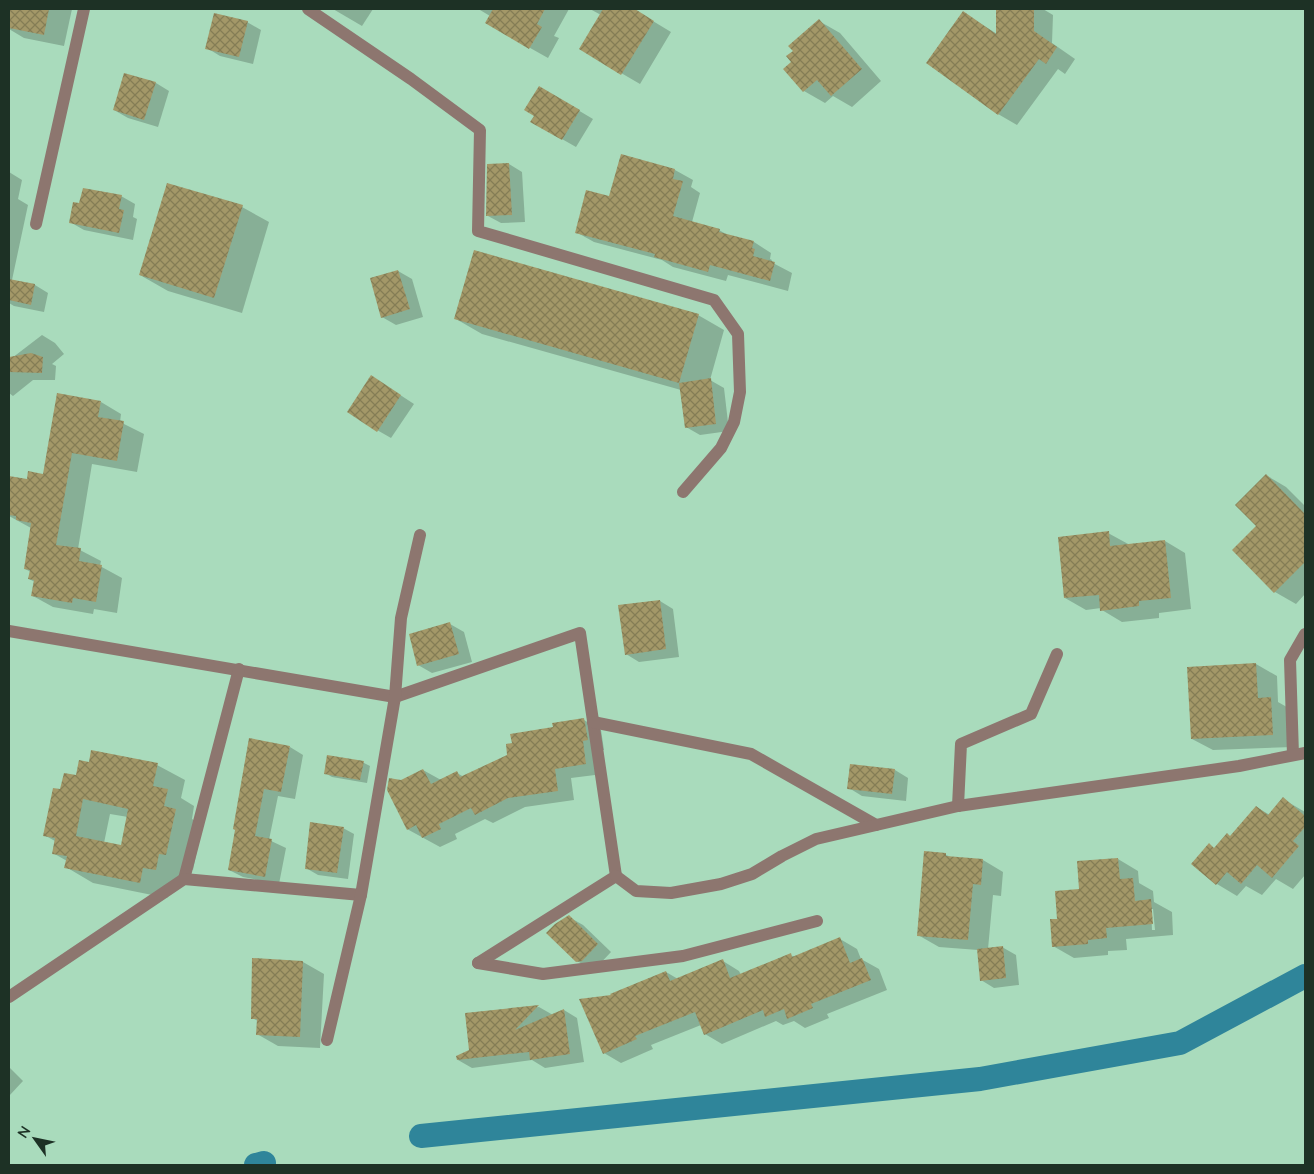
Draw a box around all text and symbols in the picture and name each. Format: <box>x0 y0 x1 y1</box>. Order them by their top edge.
north arrow <box>10 1114 60 1164</box>
text: N <box>14 1122 34 1141</box>

